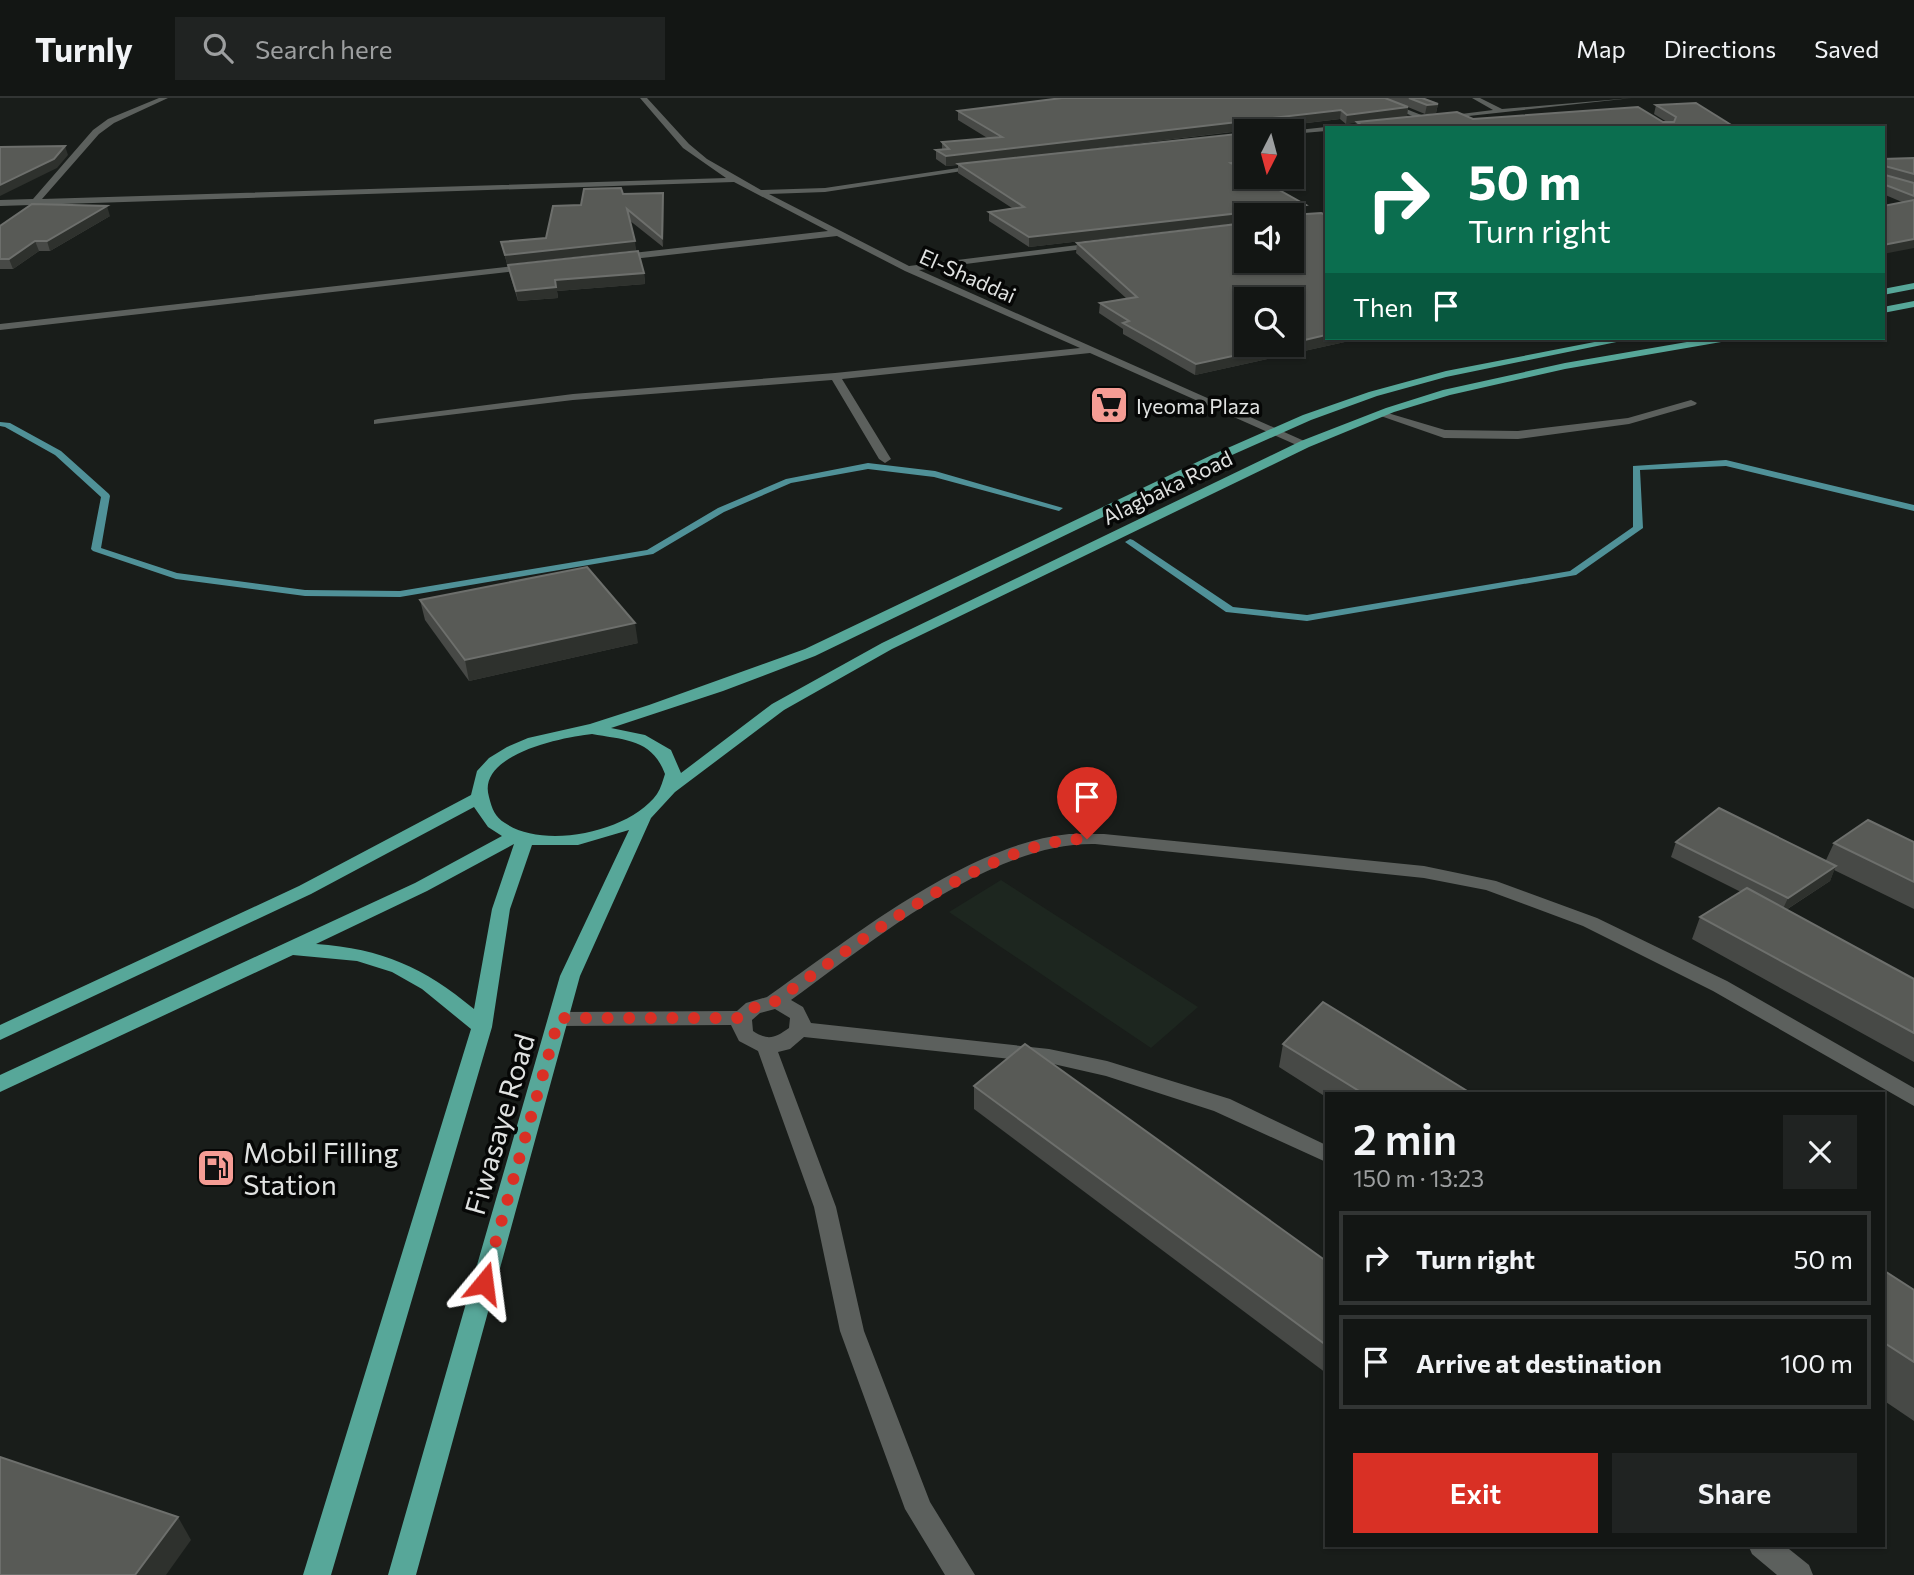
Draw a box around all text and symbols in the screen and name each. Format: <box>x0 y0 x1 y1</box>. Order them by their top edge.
search box <box>175 17 665 80</box>
text: Turnly <box>35 28 133 69</box>
icon: search <box>199 29 237 67</box>
text: Search here <box>255 33 392 64</box>
text: Map <box>1576 34 1626 63</box>
text: Directions <box>1664 34 1776 63</box>
text: Saved <box>1814 34 1879 63</box>
north arrow <box>1234 119 1304 189</box>
map controls <box>1234 119 1304 357</box>
text: 50 m <box>1468 150 1581 210</box>
icon: right <box>1353 154 1444 245</box>
button: sound <box>1234 203 1304 273</box>
text: Turn right <box>1468 210 1611 250</box>
street label: El-Shaddai <box>916 243 1020 307</box>
button: search <box>1234 287 1304 357</box>
icon: arrive <box>1427 287 1465 325</box>
text: Then <box>1353 291 1413 322</box>
supermarket icon: Iyeoma Plaza <box>1088 384 1130 426</box>
place label: Iyeoma Plaza <box>1136 393 1260 418</box>
street label: Alagbaka Road <box>1098 445 1236 529</box>
pin <box>1057 767 1117 839</box>
icon: arrive <box>1068 778 1106 816</box>
street label: Fiwasaye Road <box>457 1030 541 1218</box>
text: 2 min <box>1353 1112 1457 1164</box>
button: close <box>1783 1115 1857 1189</box>
place label: Mobil Filling Station <box>243 1135 399 1201</box>
fuel station icon: Mobil Filling Station <box>195 1147 237 1189</box>
text: 150 m · 13:23 <box>1353 1164 1484 1192</box>
icon: right <box>1357 1239 1395 1277</box>
text: Turn right <box>1416 1243 1535 1274</box>
text: 50 m <box>1793 1243 1853 1274</box>
position arrow <box>447 1246 521 1320</box>
icon: arrive <box>1357 1343 1395 1381</box>
text: Arrive at destination <box>1416 1347 1662 1378</box>
text: 100 m <box>1780 1347 1853 1378</box>
button: Exit <box>1353 1453 1598 1533</box>
button: Share <box>1612 1453 1857 1533</box>

